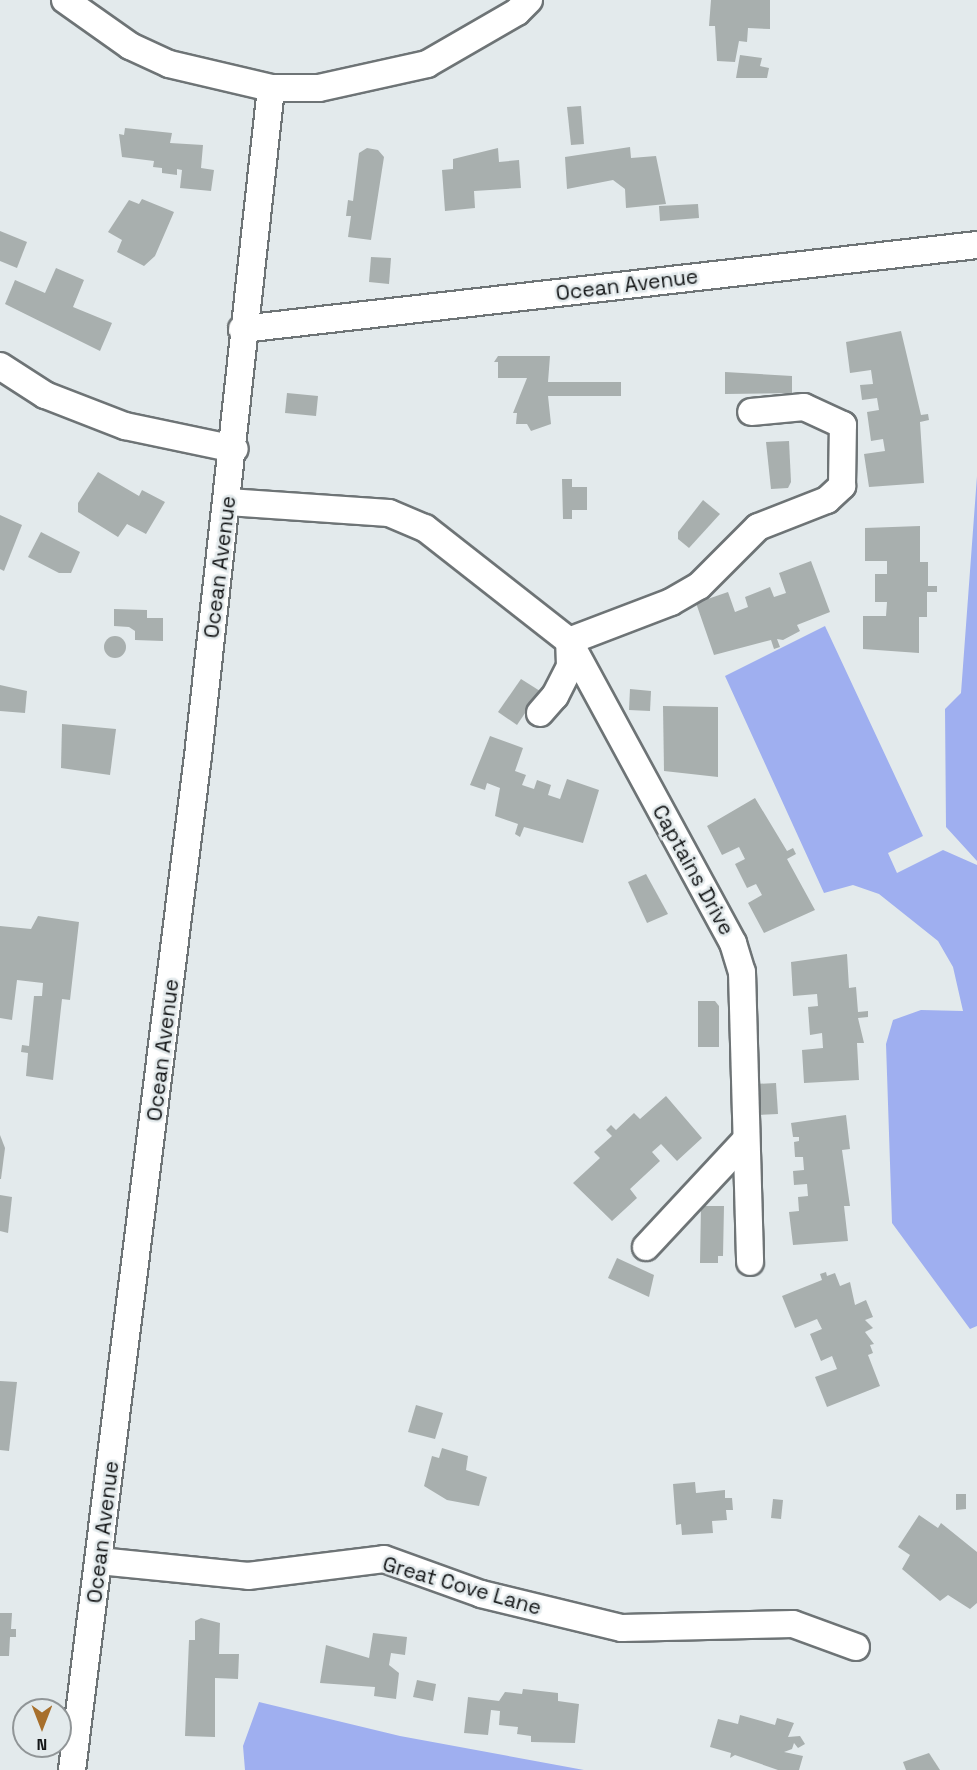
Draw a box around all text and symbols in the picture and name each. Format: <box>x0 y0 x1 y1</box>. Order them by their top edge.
street label: Ocean Avenue <box>554 264 700 306</box>
street label: Ocean Avenue <box>199 494 241 640</box>
street label: Captains Drive <box>647 800 739 940</box>
street label: Ocean Avenue <box>142 977 184 1123</box>
street label: Ocean Avenue <box>82 1459 124 1605</box>
street label: Great Cove Lane <box>380 1551 544 1621</box>
north arrow <box>12 1698 72 1758</box>
text: N <box>37 1734 47 1755</box>

